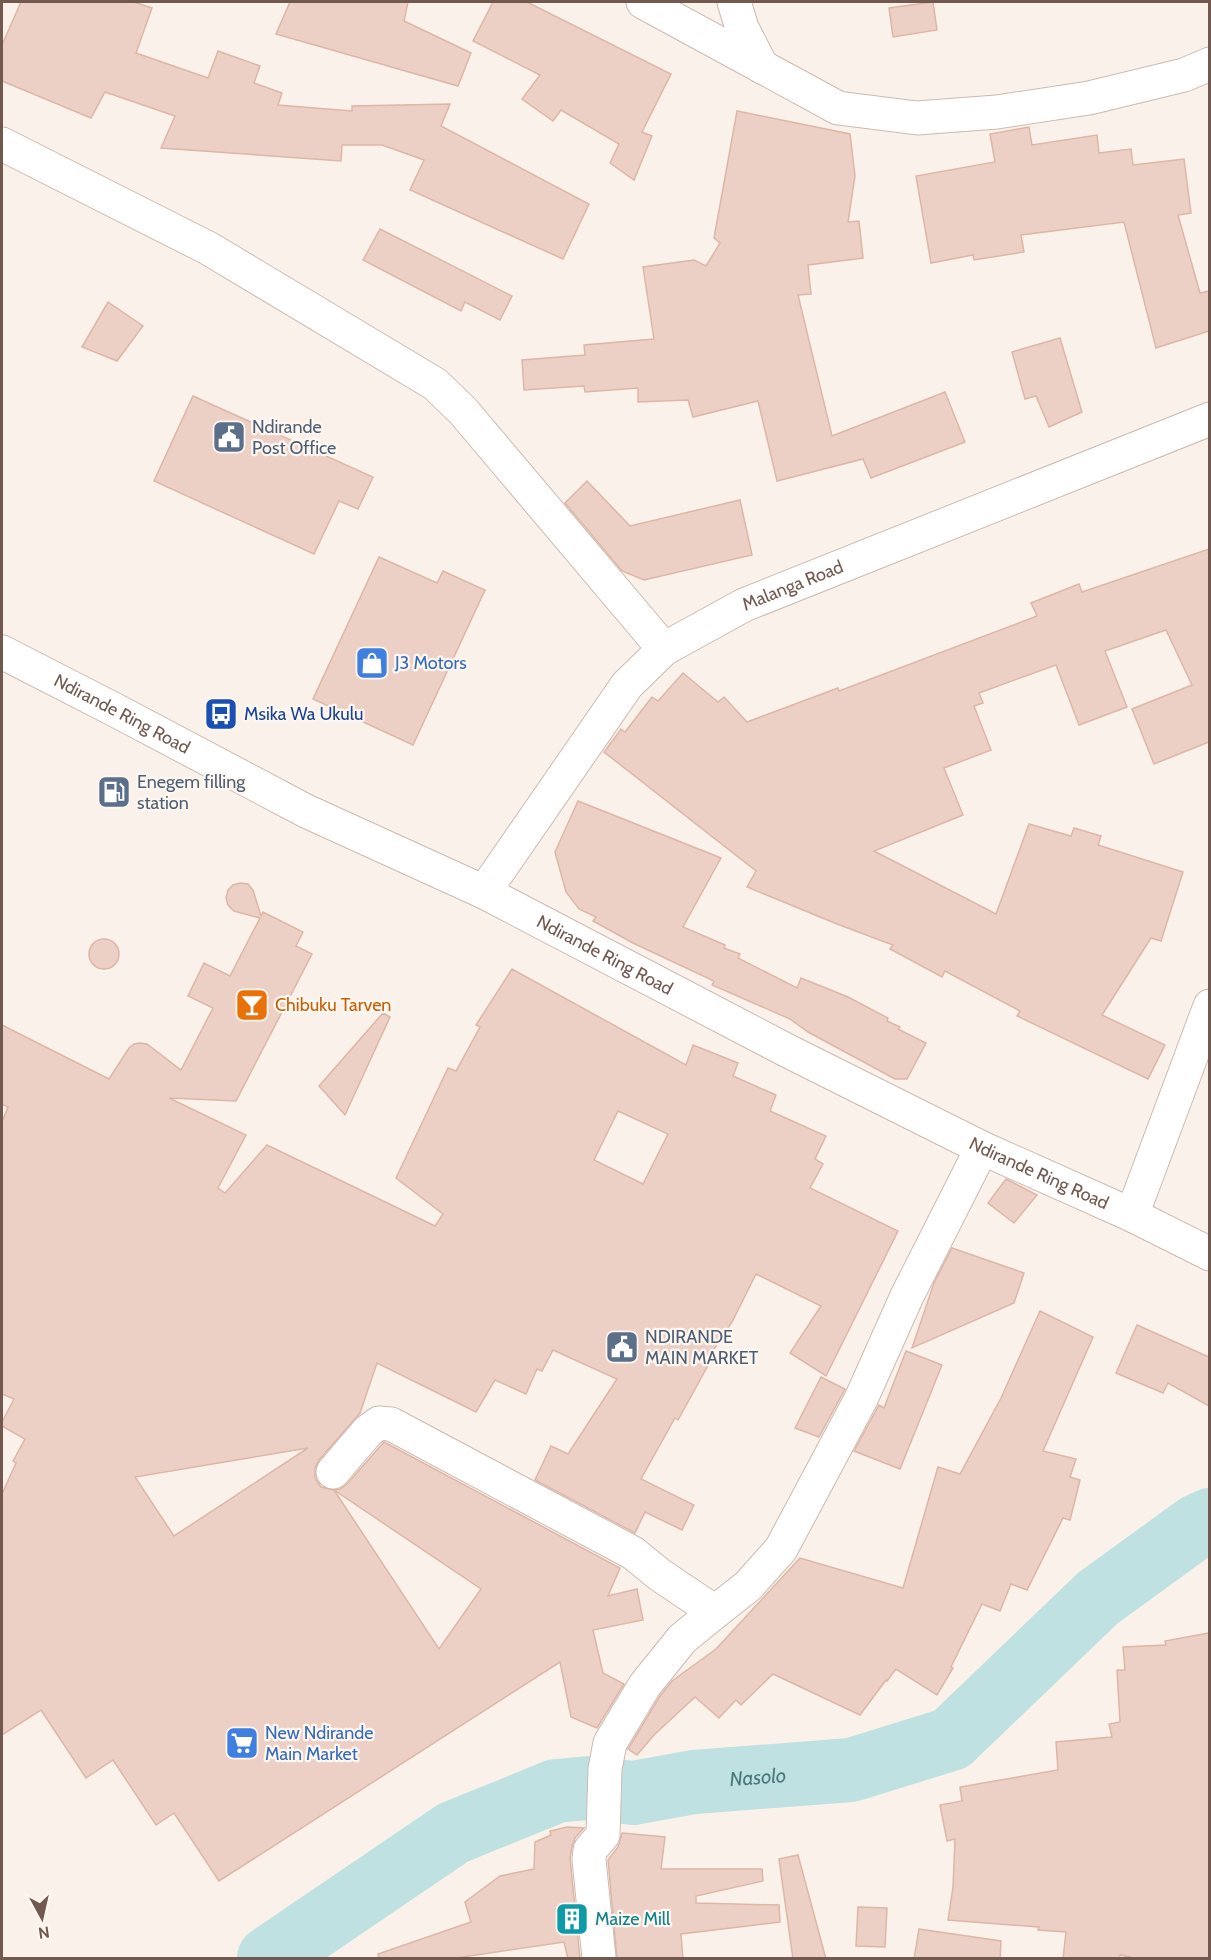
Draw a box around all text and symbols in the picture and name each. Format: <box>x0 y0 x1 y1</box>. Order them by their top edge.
place label: Ndirande Post Office <box>252 416 336 459</box>
public building icon: Ndirande Post Office <box>211 419 247 455</box>
street label: Malanga Road <box>739 556 846 616</box>
shop icon: J3 Motors <box>354 645 390 681</box>
place label: J3 Motors <box>394 652 467 674</box>
street label: Ndirande Ring Road <box>50 669 194 759</box>
bus stop icon: Msika Wa Ukulu <box>203 696 239 732</box>
place label: Msika Wa Ukulu <box>244 703 363 725</box>
place label: Enegem filling station <box>137 771 246 814</box>
fuel station icon: Enegem filling station <box>96 774 132 810</box>
street label: Ndirande Ring Road <box>533 911 677 1000</box>
bar icon: Chibuku Tarven <box>234 987 270 1023</box>
place label: Chibuku Tarven <box>275 994 391 1016</box>
street label: Ndirande Ring Road <box>966 1132 1112 1214</box>
place label: NDIRANDE MAIN MARKET <box>645 1326 759 1369</box>
public building icon: NDIRANDE MAIN MARKET <box>604 1329 640 1365</box>
place label: New Ndirande Main Market <box>265 1722 373 1765</box>
supermarket icon: New Ndirande Main Market <box>224 1725 260 1761</box>
water label: Nasolo <box>729 1763 787 1791</box>
north arrow <box>12 1888 72 1948</box>
building icon: Maize Mill <box>554 1901 590 1937</box>
place label: Maize Mill <box>595 1908 671 1930</box>
text: N <box>37 1922 51 1943</box>

